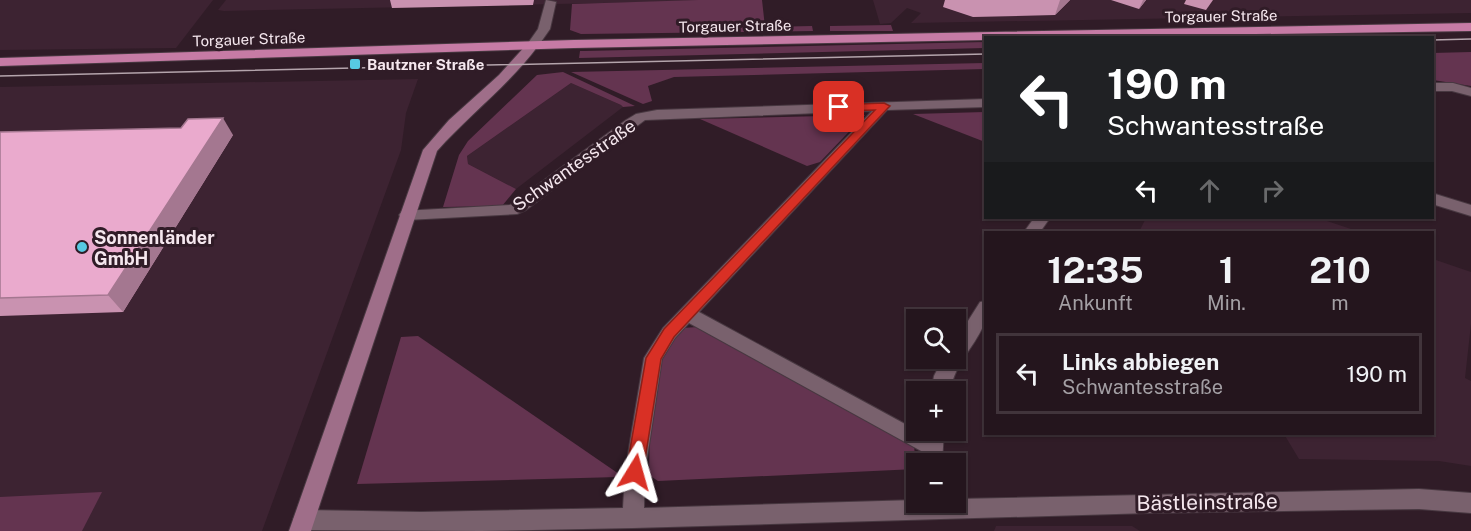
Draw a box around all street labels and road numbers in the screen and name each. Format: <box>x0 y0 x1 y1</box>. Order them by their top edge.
street label: Torgauer Straße <box>1164 7 1278 25</box>
street label: Torgauer Straße <box>678 17 792 35</box>
street label: Torgauer Straße <box>192 29 306 49</box>
street label: Schwantesstraße <box>509 115 639 215</box>
street label: Bästleinstraße <box>1136 488 1278 516</box>

